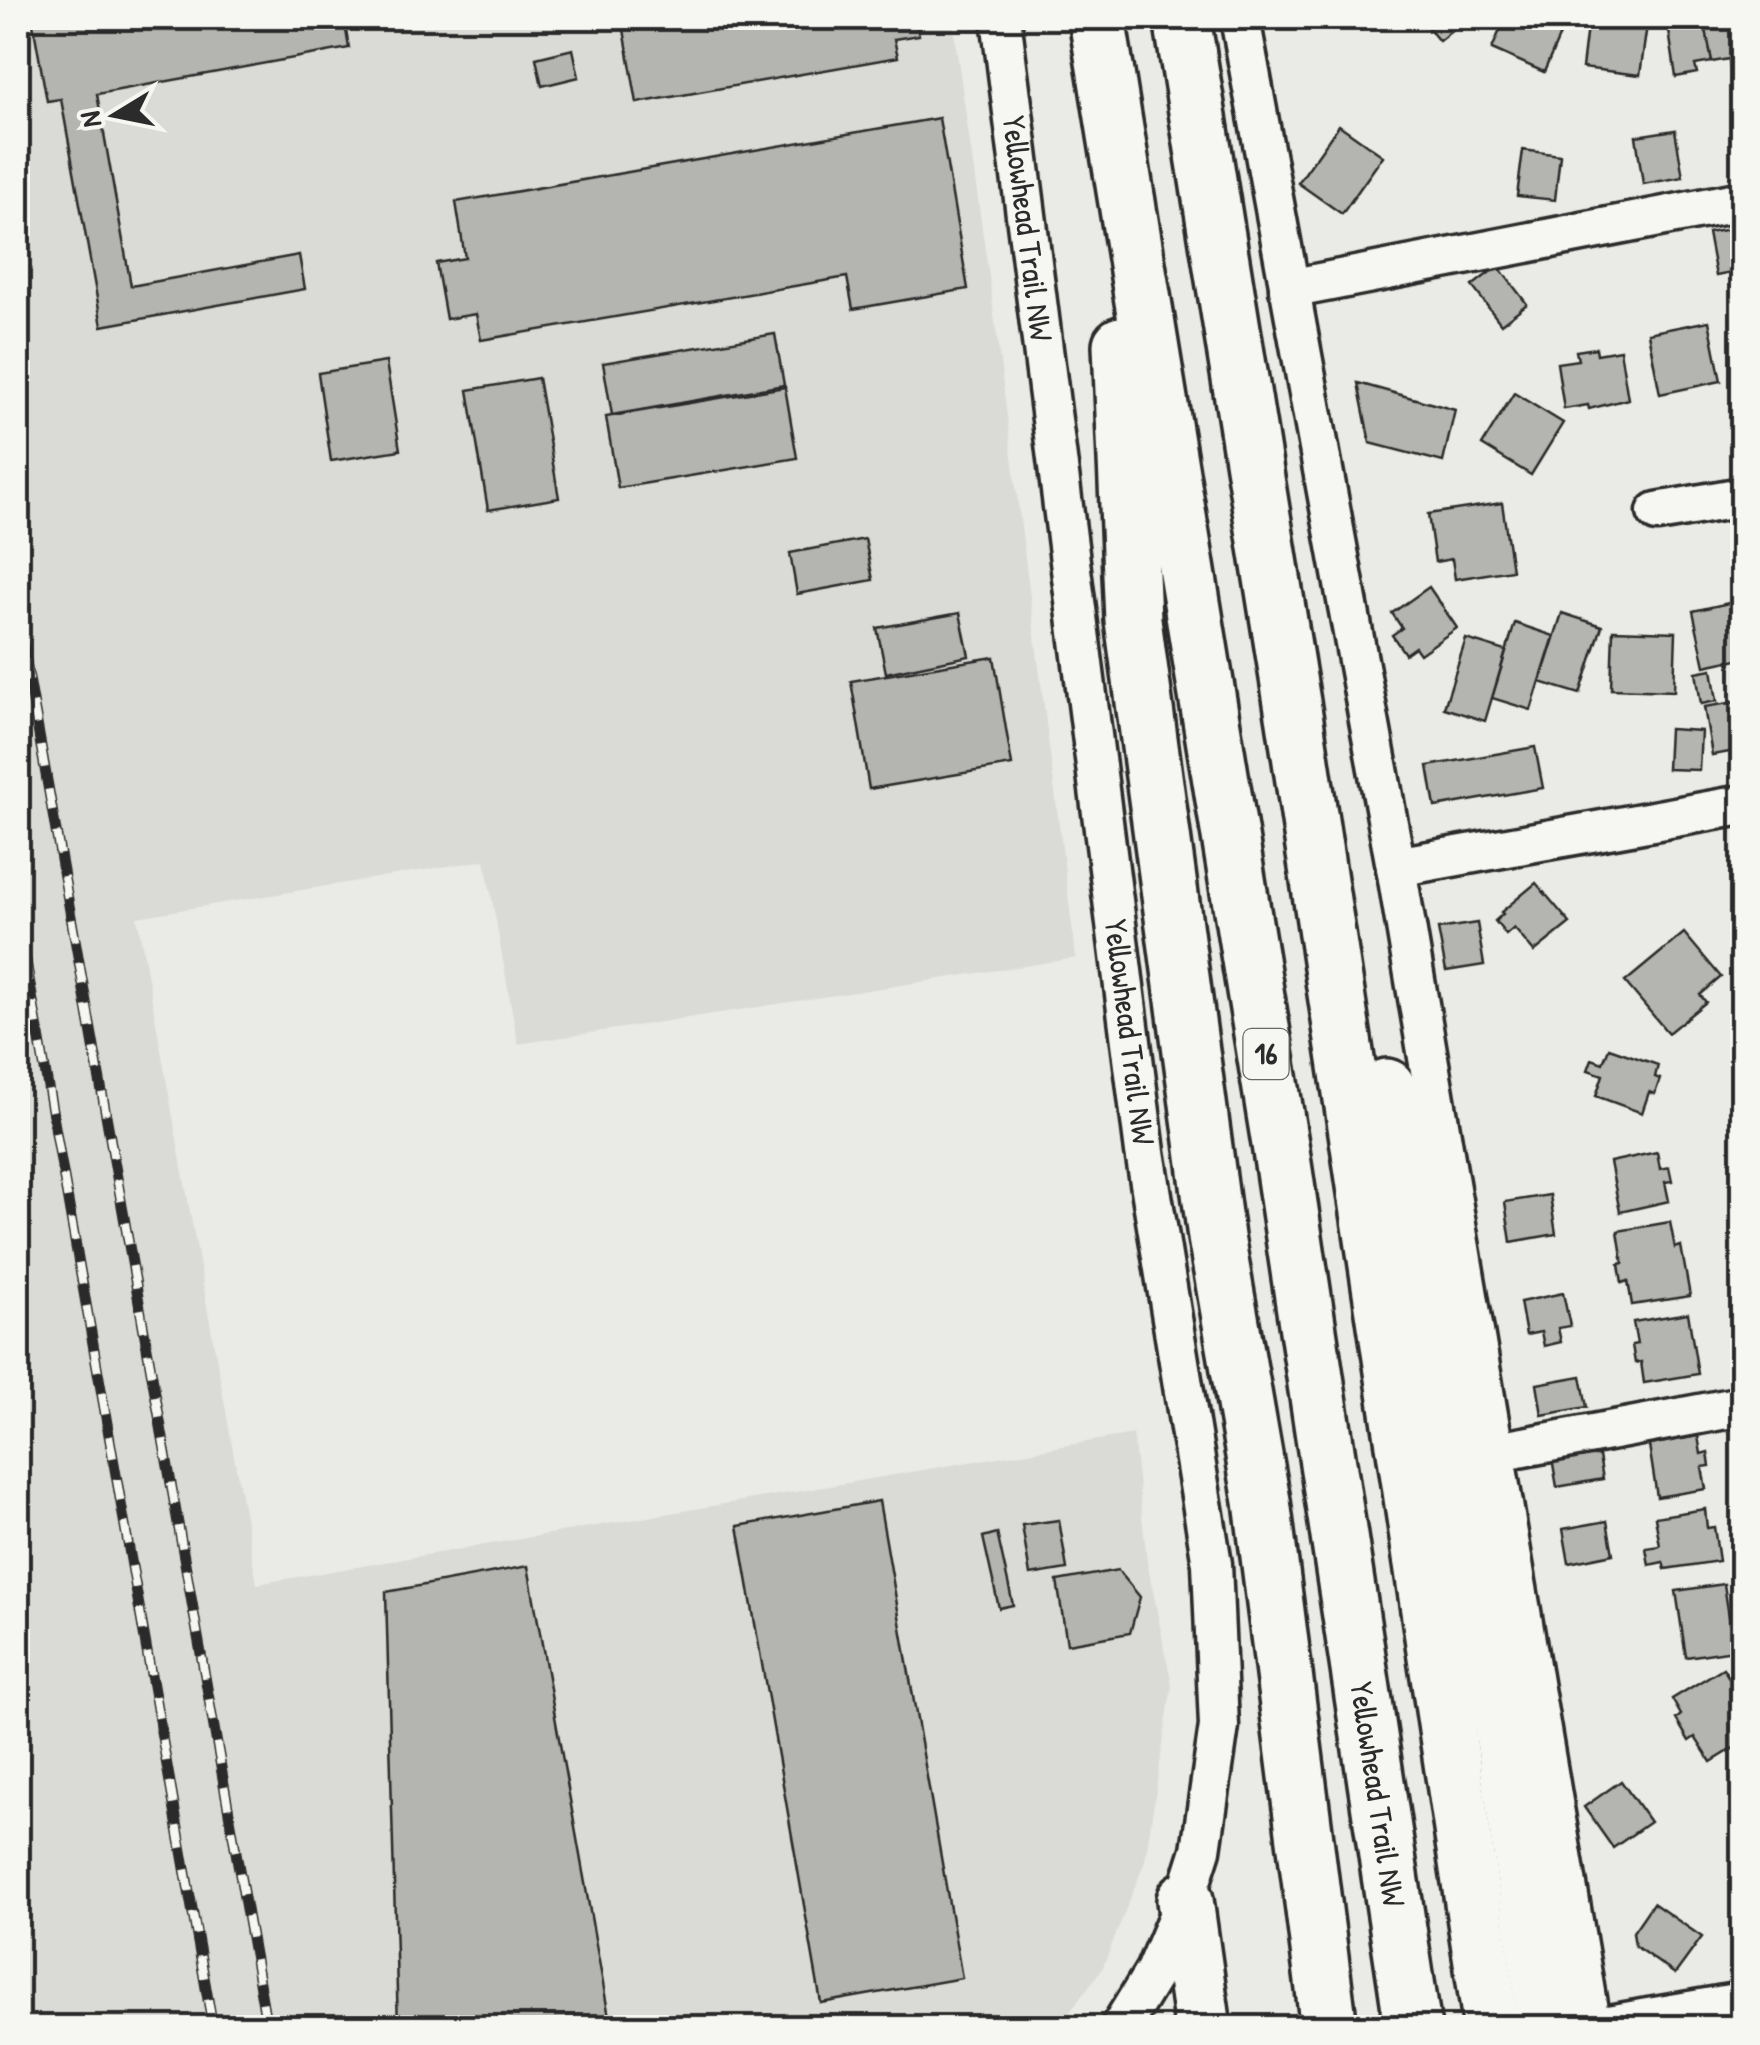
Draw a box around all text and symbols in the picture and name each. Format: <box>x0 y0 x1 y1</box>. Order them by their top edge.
north arrow <box>65 65 165 165</box>
text: N <box>70 109 110 130</box>
street label: Yellowhead Trail NW <box>993 113 1064 344</box>
street label: Yellowhead Trail NW <box>1095 917 1166 1147</box>
road number: 16 <box>1244 1029 1288 1079</box>
street label: Yellowhead Trail NW <box>1340 1679 1416 1909</box>

